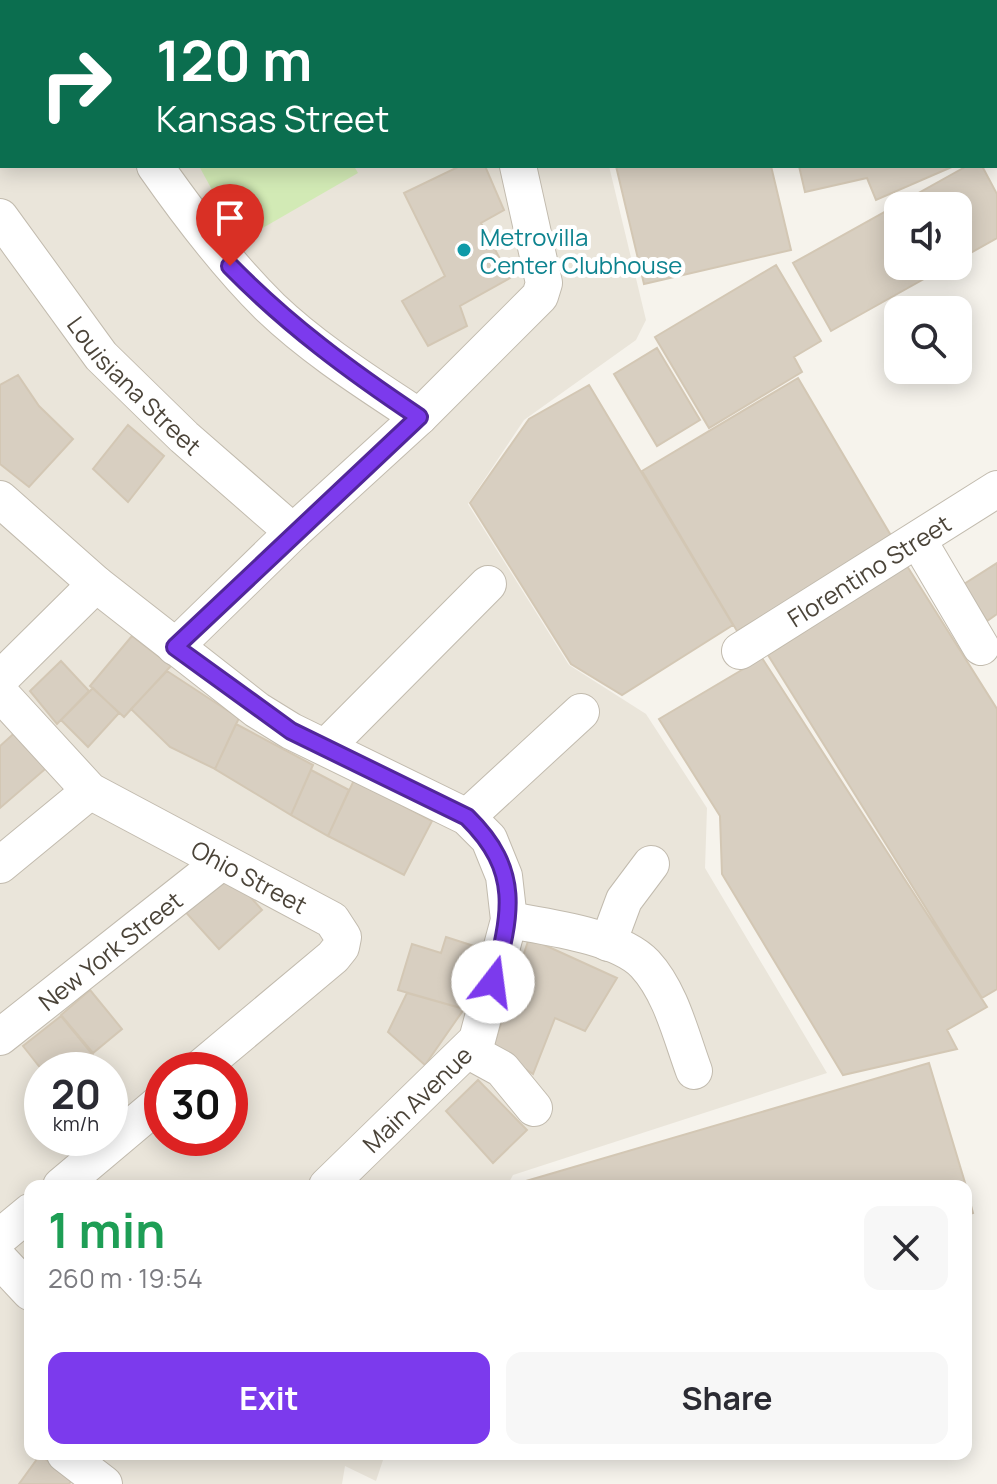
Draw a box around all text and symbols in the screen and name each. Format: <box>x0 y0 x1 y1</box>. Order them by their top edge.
text: 120 m <box>156 21 312 98</box>
icon: right <box>24 32 128 136</box>
text: Kansas Street <box>156 94 389 143</box>
pin <box>196 184 264 266</box>
map controls <box>884 192 972 384</box>
button: sound <box>884 192 972 280</box>
icon: arrive <box>208 196 252 240</box>
place label: Metrovilla Center Clubhouse <box>480 220 682 281</box>
marker: Metrovilla Center Clubhouse <box>455 241 473 259</box>
button: search <box>884 296 972 384</box>
street label: Louisiana Street <box>60 309 209 462</box>
street label: Florentino Street <box>781 506 957 634</box>
street label: Ohio Street <box>186 832 313 920</box>
street label: New York Street <box>31 883 189 1017</box>
position arrow <box>451 940 535 1024</box>
street label: Main Avenue <box>355 1038 479 1160</box>
speed limit sign: 30 <box>144 1052 248 1156</box>
text: 20 <box>51 1066 101 1121</box>
text: km/h <box>53 1110 99 1137</box>
text: 1 min <box>48 1197 165 1262</box>
button: close <box>864 1206 948 1290</box>
text: 260 m · 19:54 <box>48 1260 203 1296</box>
button: Exit <box>48 1352 490 1444</box>
button: Share <box>506 1352 948 1444</box>

